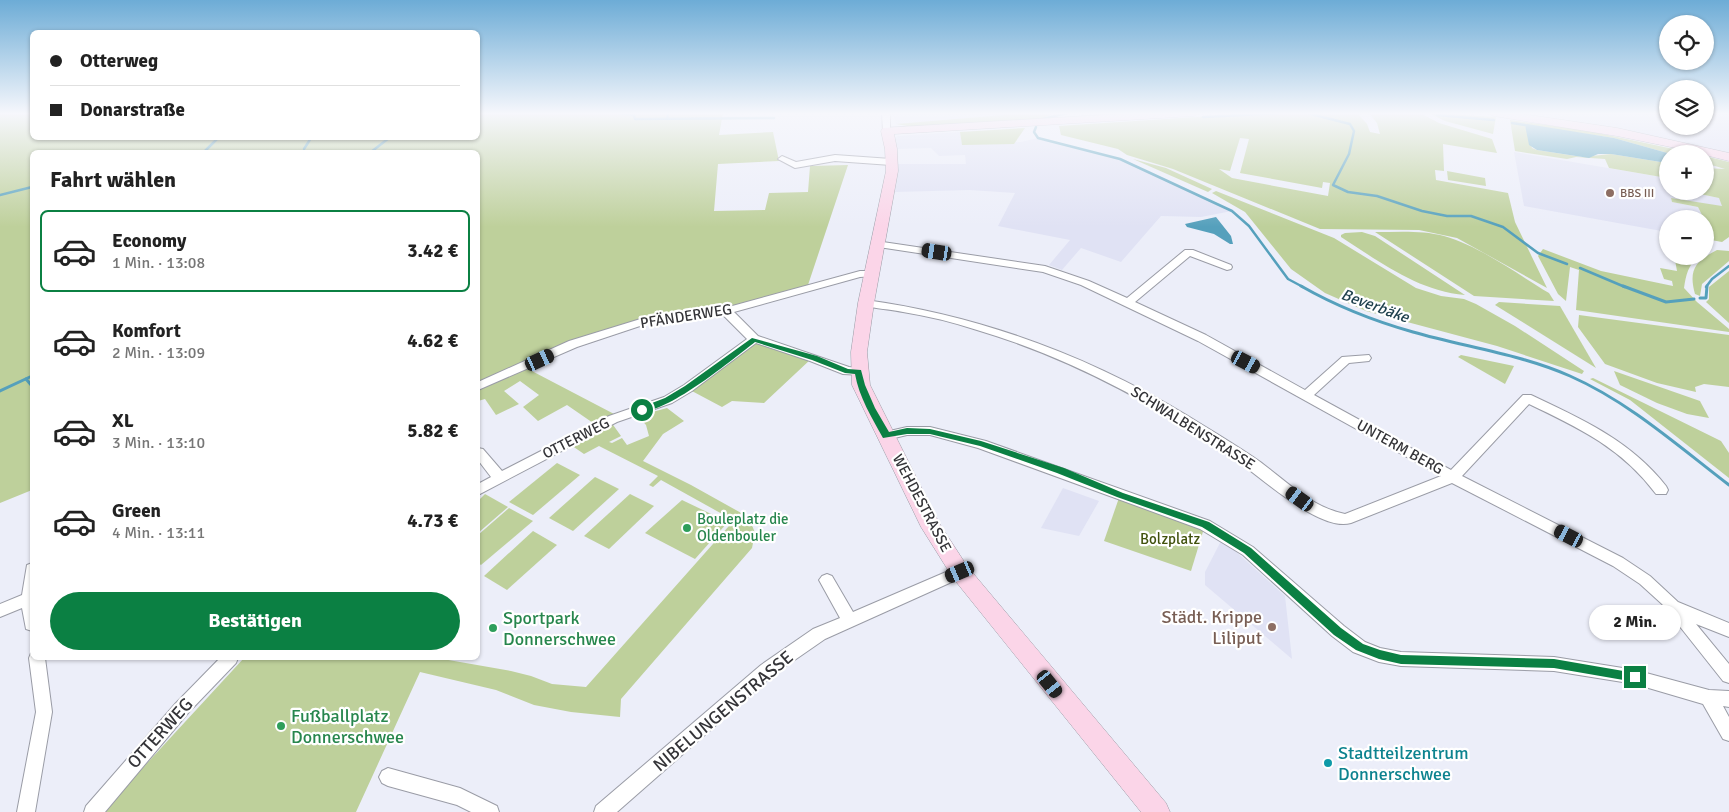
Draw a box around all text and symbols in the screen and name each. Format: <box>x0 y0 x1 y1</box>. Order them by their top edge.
map controls <box>1659 15 1714 265</box>
button: locate <box>1659 15 1714 70</box>
text: Otterweg <box>80 49 158 73</box>
button: layers <box>1659 80 1714 135</box>
text: Donarstraße <box>80 98 185 122</box>
button: + <box>1659 145 1714 200</box>
text: Fahrt wählen <box>50 166 176 193</box>
place label: BBS III <box>1620 186 1654 201</box>
marker: BBS III <box>1604 187 1616 199</box>
button: − <box>1659 210 1714 265</box>
icon: car <box>52 229 97 274</box>
text: Economy <box>112 229 186 253</box>
text: 3.42 € <box>407 239 458 263</box>
car <box>921 242 952 262</box>
text: 1 Min. · 13:08 <box>112 253 205 273</box>
water label: Beverbäke <box>1338 285 1413 328</box>
street label: PFÄNDERWEG <box>639 300 733 332</box>
icon: car <box>52 319 97 364</box>
text: Komfort <box>112 319 181 343</box>
text: 4.62 € <box>407 329 458 353</box>
text: 2 Min. · 13:09 <box>112 343 205 363</box>
car <box>523 347 556 373</box>
car <box>1229 348 1262 376</box>
street label: SCHWALBENSTRASSE <box>1128 382 1258 474</box>
route start <box>631 399 653 421</box>
icon: car <box>52 409 97 454</box>
text: XL <box>112 409 134 433</box>
street label: OTTERWEG <box>539 413 613 463</box>
street label: UNTERM BERG <box>1353 416 1447 478</box>
text: 5.82 € <box>407 419 458 443</box>
text: 3 Min. · 13:10 <box>112 433 205 453</box>
street label: WEHDESTRASSE <box>889 451 955 555</box>
car <box>1283 484 1316 514</box>
icon: car <box>52 499 97 544</box>
text: Green <box>112 499 161 523</box>
text: 4.73 € <box>407 509 458 533</box>
place label: Bouleplatz die Oldenbouler <box>697 510 789 545</box>
marker: Bouleplatz die Oldenbouler <box>681 522 693 534</box>
text: 4 Min. · 13:11 <box>112 523 205 543</box>
car <box>1552 523 1585 549</box>
park label: Bolzplatz <box>1140 530 1200 548</box>
car <box>943 559 976 585</box>
button: Bestätigen <box>50 592 460 650</box>
callout: 2 Min. <box>1589 604 1681 640</box>
place label: Städt. Krippe Liliput <box>1161 606 1262 649</box>
place label: Sportpark Donnerschwee <box>503 607 616 650</box>
text: 2 Min. <box>1613 612 1657 632</box>
marker: Städt. Krippe Liliput <box>1266 621 1278 633</box>
marker: Sportpark Donnerschwee <box>487 622 499 634</box>
street label: NIBELUNGENSTRASSE <box>648 646 798 776</box>
route end <box>1624 666 1646 688</box>
car <box>1034 668 1065 700</box>
street label: OTTERWEG <box>123 693 197 773</box>
place label: Fußballplatz Donnerschwee <box>291 705 404 748</box>
marker: Fußballplatz Donnerschwee <box>275 720 287 732</box>
place label: Stadtteilzentrum Donnerschwee <box>1338 742 1469 785</box>
marker: Stadtteilzentrum Donnerschwee <box>1322 757 1334 769</box>

